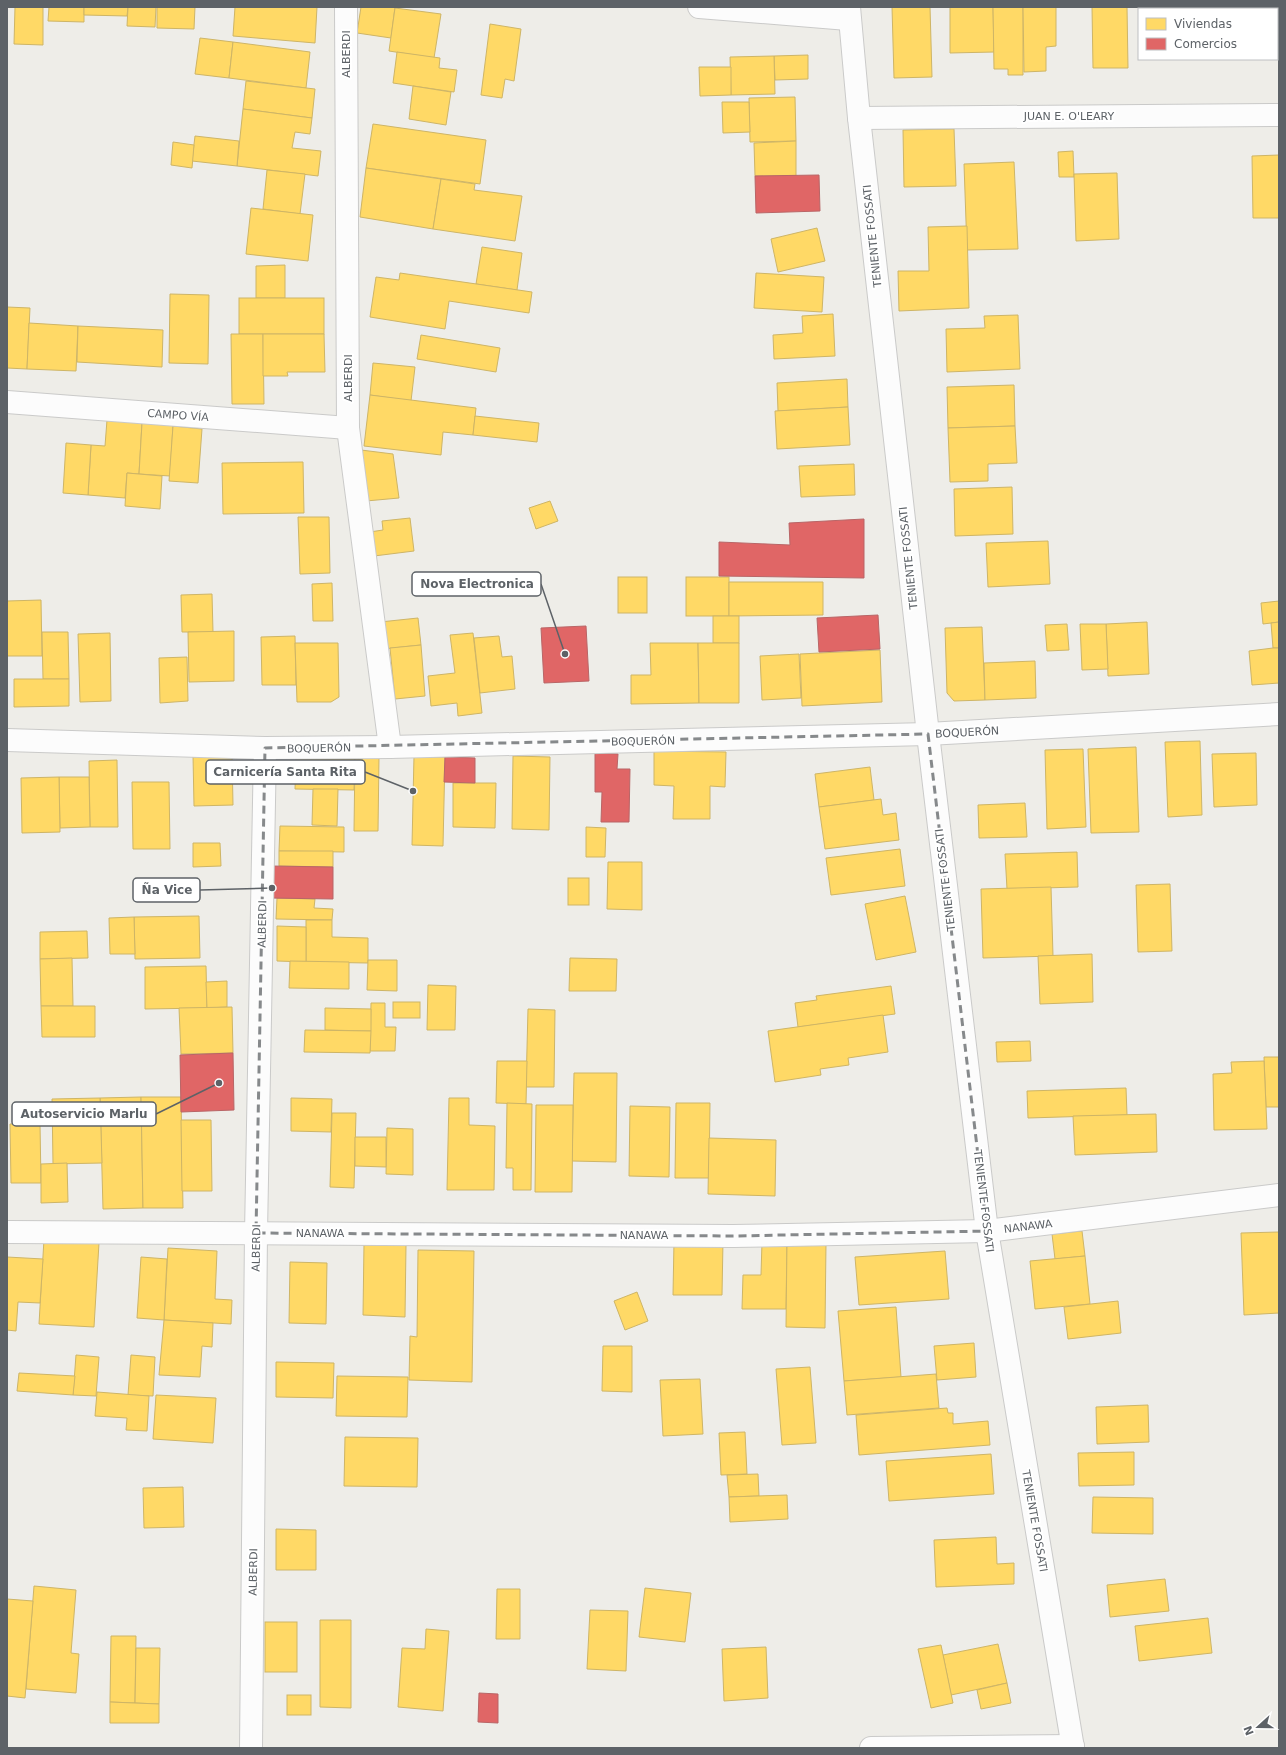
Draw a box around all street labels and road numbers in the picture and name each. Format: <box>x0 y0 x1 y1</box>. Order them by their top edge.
street label: ALBERDI <box>340 30 353 78</box>
street label: JUAN E. O'LEARY <box>1023 110 1114 123</box>
street label: TENIENTE FOSSATI <box>861 184 884 289</box>
street label: ALBERDI <box>342 354 355 402</box>
street label: CAMPO VÍA <box>147 407 210 424</box>
street label: TENIENTE FOSSATI <box>897 506 920 611</box>
street label: BOQUERÓN <box>935 724 999 741</box>
street label: BOQUERÓN <box>611 734 675 749</box>
street label: BOQUERÓN <box>287 741 351 756</box>
street label: TENIENTE FOSSATI <box>933 828 958 933</box>
street label: ALBERDI <box>256 900 269 948</box>
street label: TENIENTE FOSSATI <box>971 1148 996 1253</box>
street label: NANAWA <box>1003 1217 1053 1236</box>
street label: ALBERDI <box>250 1224 263 1272</box>
street label: NANAWA <box>296 1227 345 1240</box>
street label: NANAWA <box>620 1229 669 1242</box>
street label: TENIENTE FOSSATI <box>1019 1468 1050 1573</box>
street label: ALBERDI <box>247 1548 260 1596</box>

